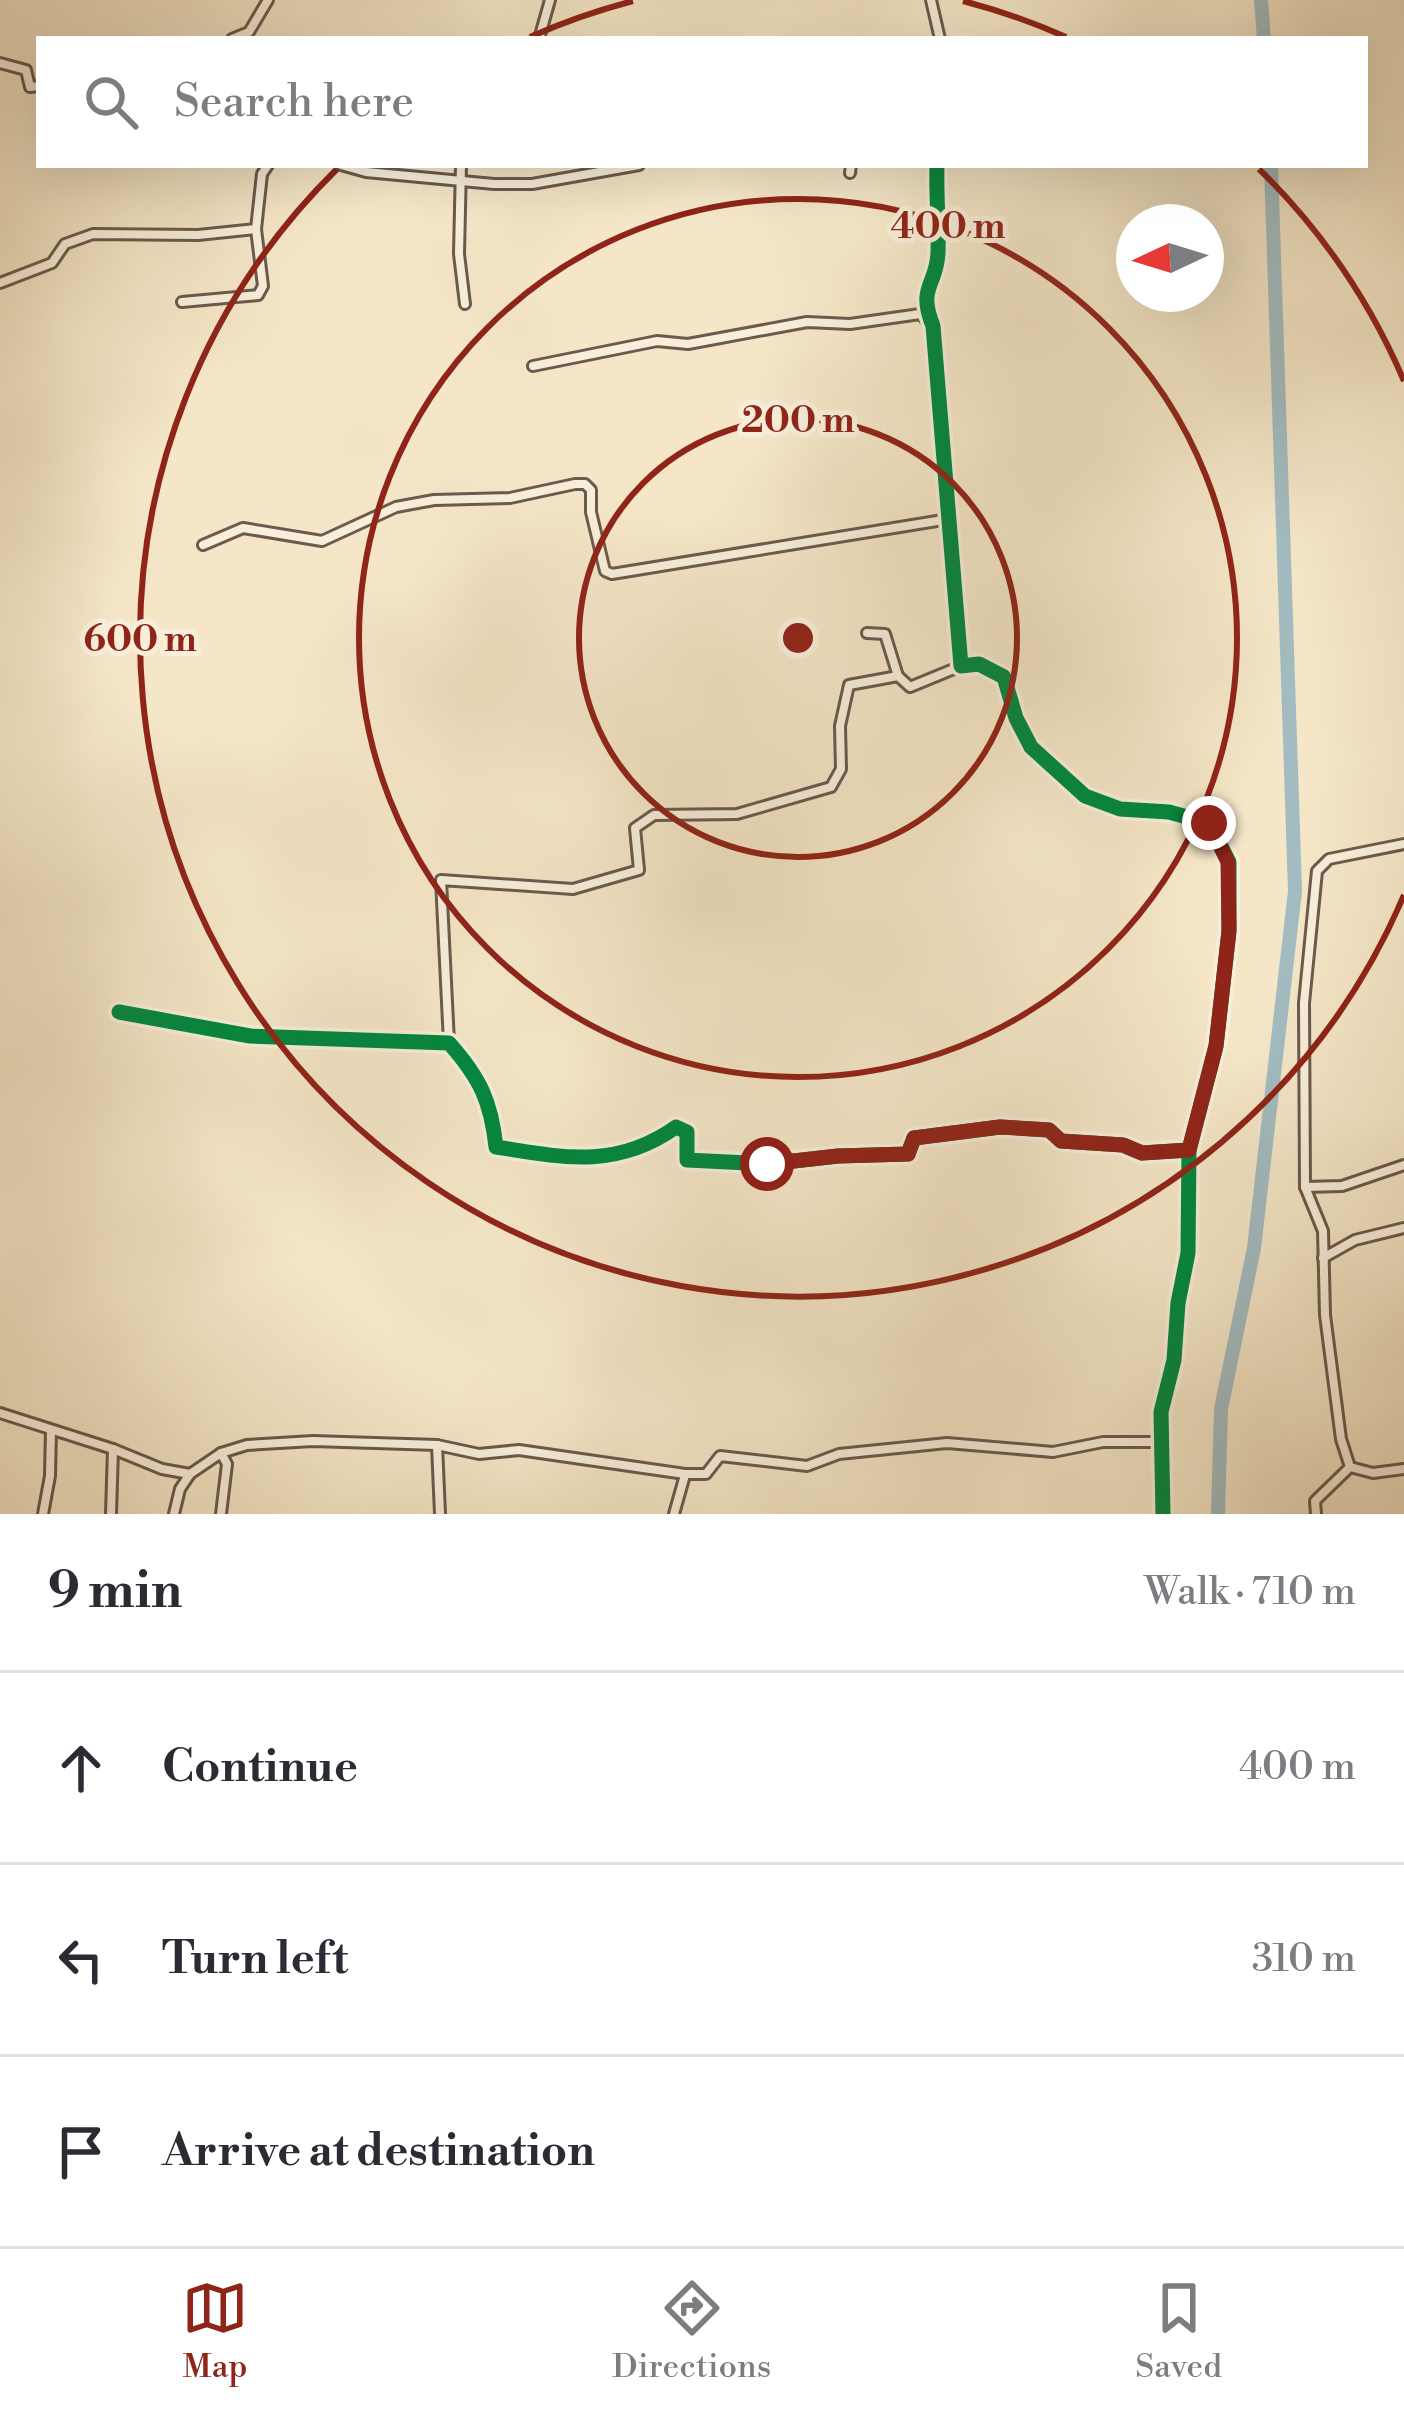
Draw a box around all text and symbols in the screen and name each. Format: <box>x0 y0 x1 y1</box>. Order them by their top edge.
search box <box>36 36 1368 168</box>
icon: search <box>78 69 144 135</box>
text: Search here <box>174 74 414 131</box>
north arrow <box>1116 204 1224 312</box>
text: 400 m <box>891 205 1006 250</box>
text: 200 m <box>741 399 855 444</box>
centre of rings <box>777 617 819 659</box>
text: 600 m <box>83 618 197 663</box>
route end <box>1182 796 1236 850</box>
route start <box>740 1137 794 1191</box>
text: 9 min <box>48 1560 182 1624</box>
text: Walk · 710 m <box>1144 1568 1356 1617</box>
icon: ahead <box>48 1735 114 1801</box>
text: Continue <box>162 1739 358 1796</box>
text: 400 m <box>1239 1743 1356 1792</box>
icon: left <box>48 1927 114 1993</box>
text: Turn left <box>162 1931 348 1988</box>
text: 310 m <box>1252 1935 1356 1984</box>
icon: arrive <box>48 2119 114 2185</box>
text: Arrive at destination <box>162 2123 595 2180</box>
tab: Map <box>182 2275 248 2388</box>
tab: Directions <box>612 2275 771 2388</box>
tab: Saved <box>1135 2275 1222 2388</box>

